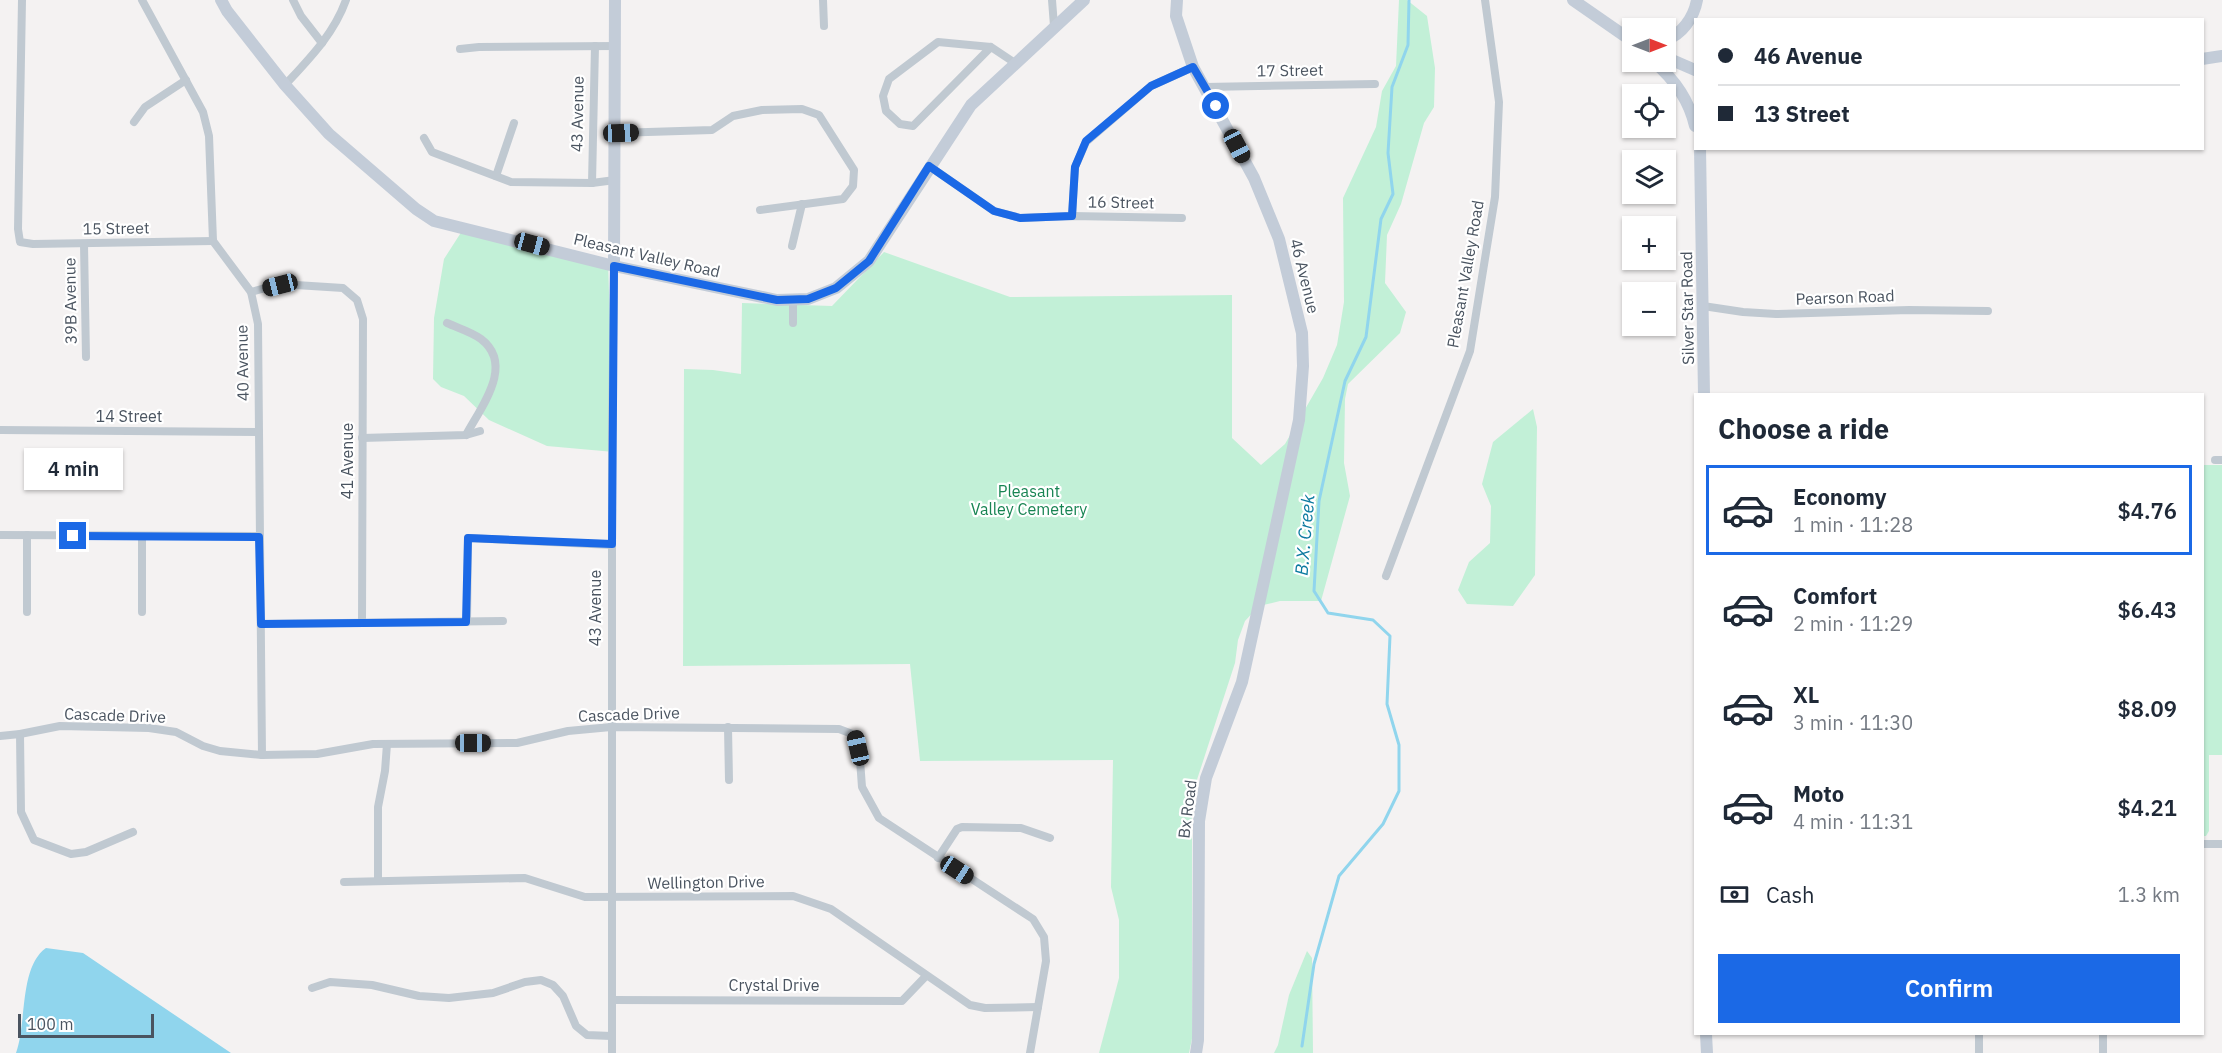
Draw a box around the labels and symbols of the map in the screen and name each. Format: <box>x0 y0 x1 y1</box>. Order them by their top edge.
north arrow <box>1622 18 1676 72</box>
street label: 17 Street <box>1256 59 1324 81</box>
street label: 43 Avenue <box>566 75 588 152</box>
route start <box>1202 92 1229 119</box>
car <box>603 123 639 143</box>
car <box>1221 126 1253 166</box>
street label: 16 Street <box>1087 191 1155 213</box>
street label: Pleasant Valley Road <box>1442 198 1488 350</box>
street label: 15 Street <box>82 217 150 239</box>
street label: Pleasant Valley Road <box>572 228 722 282</box>
car <box>512 231 552 257</box>
street label: 46 Avenue <box>1286 237 1324 316</box>
street label: Silver Star Road <box>1676 251 1698 365</box>
street label: 39B Avenue <box>59 257 81 345</box>
car <box>260 272 300 298</box>
street label: Pearson Road <box>1795 285 1895 309</box>
street label: 40 Avenue <box>231 324 253 401</box>
street label: 14 Street <box>96 406 162 426</box>
street label: 41 Avenue <box>337 423 357 499</box>
callout: 4 min <box>23 449 122 491</box>
park label: Pleasant Valley Cemetery <box>971 481 1087 519</box>
water label: B.X. Creek <box>1290 493 1320 576</box>
route end <box>59 522 86 549</box>
street label: 43 Avenue <box>585 570 605 646</box>
street label: Cascade Drive <box>578 702 680 726</box>
street label: Cascade Drive <box>64 703 166 727</box>
car <box>845 728 871 768</box>
car <box>455 734 491 752</box>
street label: Bx Road <box>1173 779 1201 839</box>
car <box>937 853 977 887</box>
street label: Wellington Drive <box>647 871 765 893</box>
street label: Crystal Drive <box>729 975 820 995</box>
scale bar <box>18 1011 154 1038</box>

